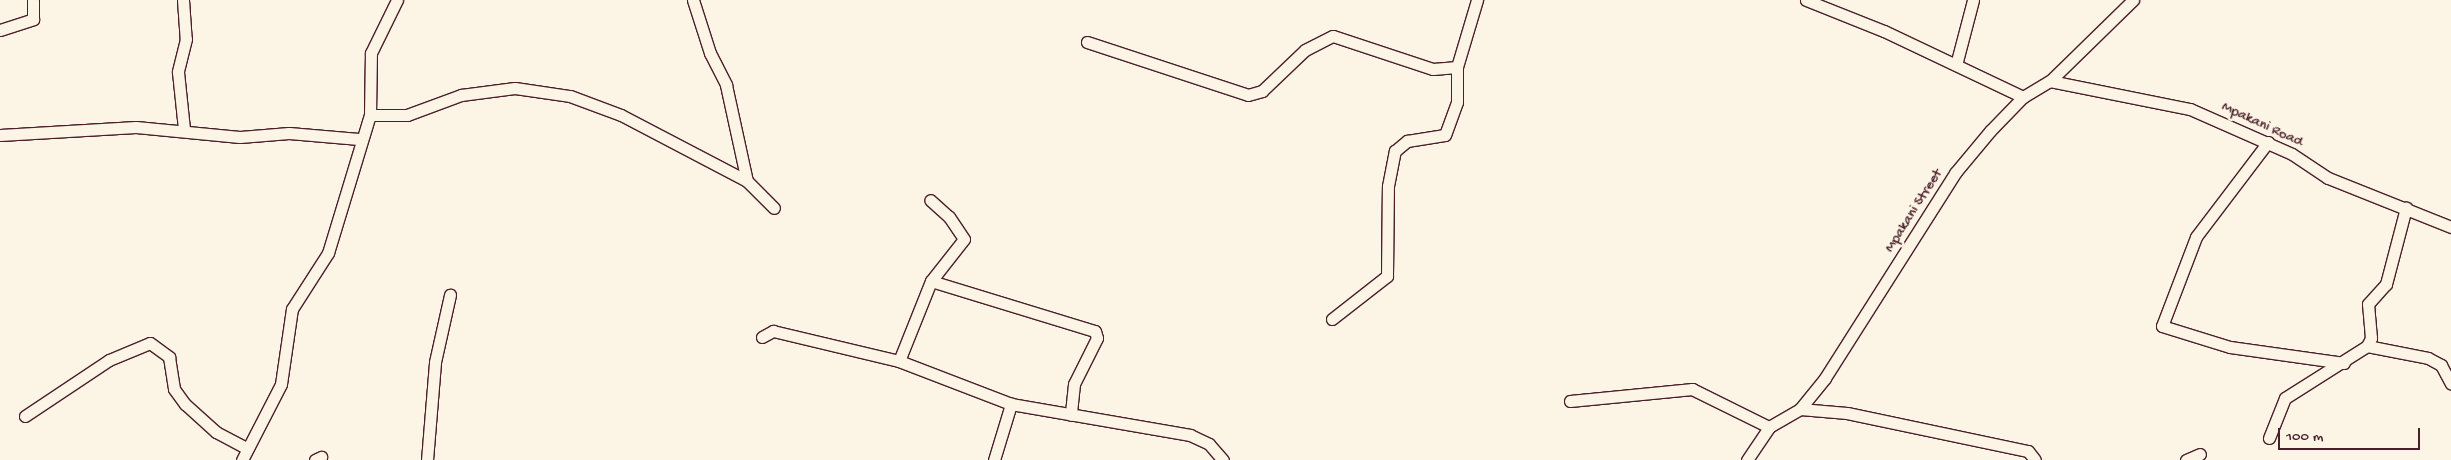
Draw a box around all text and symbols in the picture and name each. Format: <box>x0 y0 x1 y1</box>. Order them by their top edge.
street label: Mpakani Road <box>2218 98 2306 152</box>
street label: Mpakani Street <box>1881 166 1947 256</box>
scale bar <box>2281 418 2424 450</box>
text: 100 m <box>2286 428 2323 446</box>

